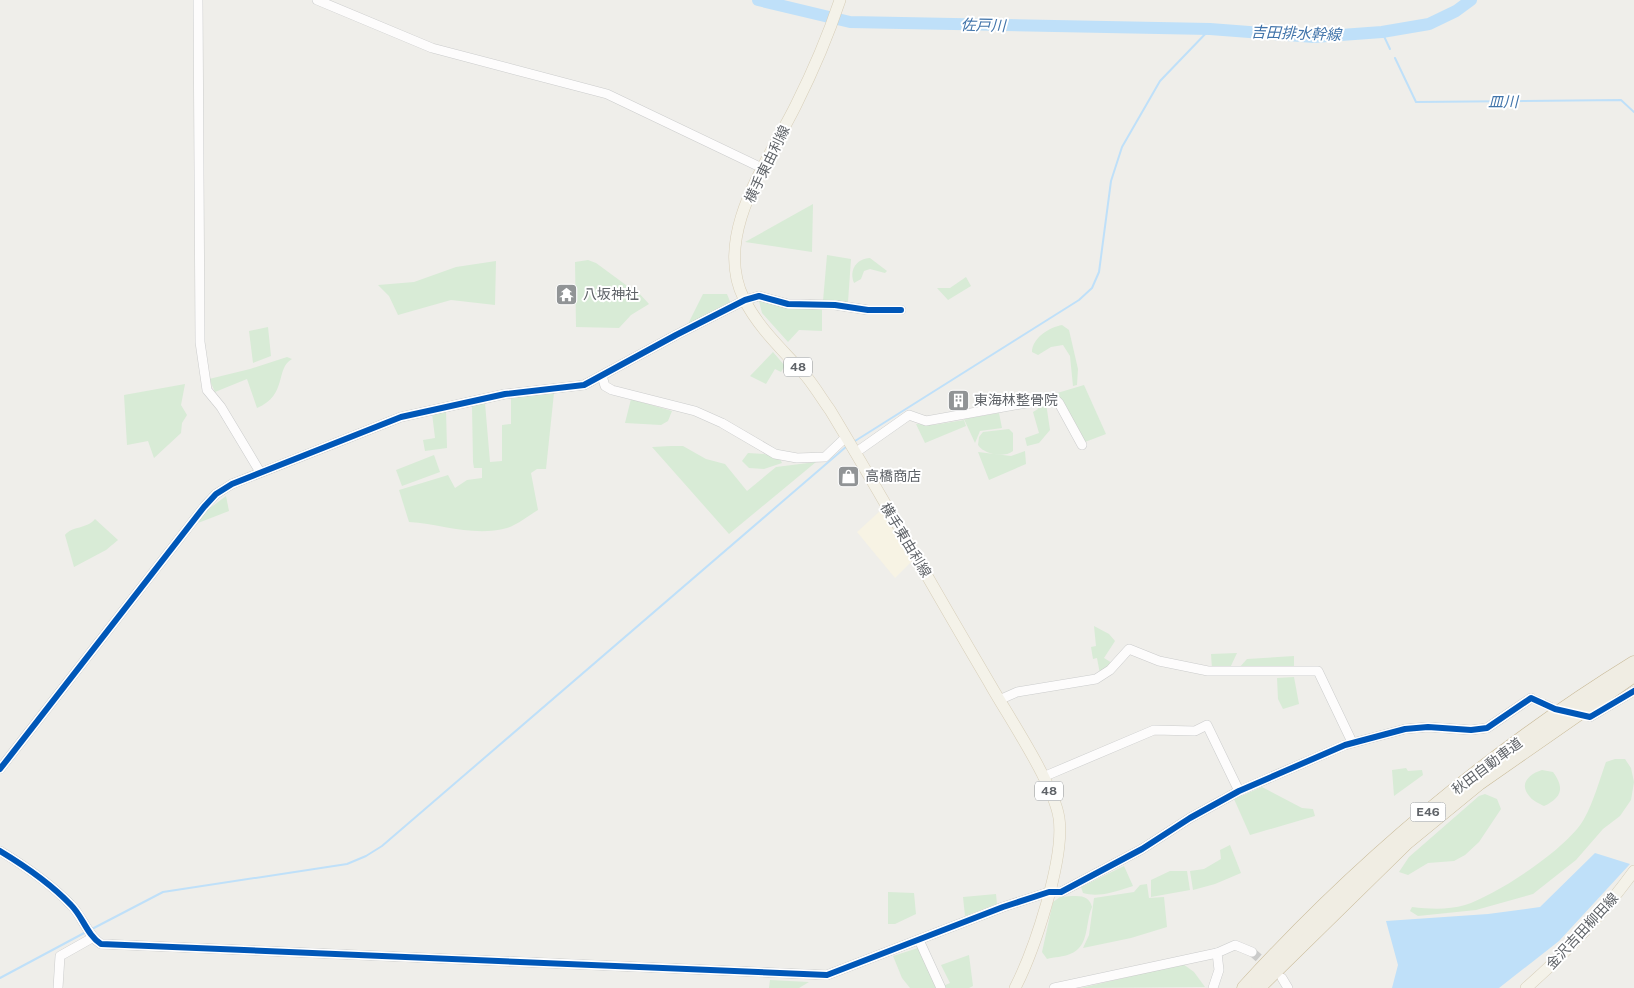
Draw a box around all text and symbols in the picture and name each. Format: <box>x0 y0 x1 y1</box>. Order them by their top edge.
water label: 佐戸川 <box>960 16 1008 34</box>
water label: 吉田排水幹線 <box>1251 23 1343 43</box>
water label: 皿川 <box>1488 93 1520 110</box>
street label: 横手東由利線 <box>741 123 793 205</box>
temple icon: 八坂神社 <box>555 282 579 306</box>
place label: 八坂神社 <box>583 286 639 302</box>
road number: 48 <box>784 358 812 377</box>
building icon: 東海林整骨院 <box>946 388 970 412</box>
place label: 東海林整骨院 <box>974 392 1058 408</box>
shop icon: 高橋商店 <box>837 464 861 488</box>
place label: 高橋商店 <box>865 468 921 484</box>
street label: 横手東由利線 <box>878 500 934 580</box>
street label: 秋田自動車道 <box>1449 734 1525 798</box>
road number: 48 <box>1035 781 1063 800</box>
road number: E46 <box>1410 802 1446 822</box>
street label: 金沢吉田柳田線 <box>1543 890 1621 972</box>

